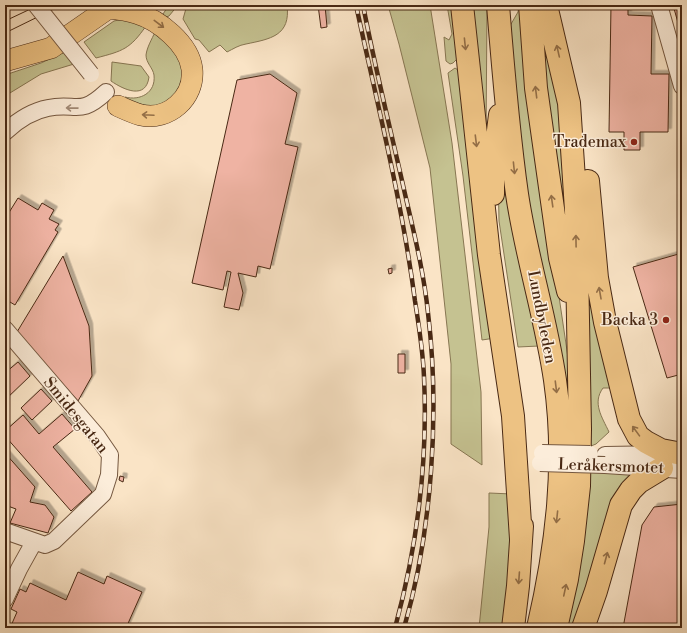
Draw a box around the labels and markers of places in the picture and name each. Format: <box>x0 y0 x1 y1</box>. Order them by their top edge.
place label: Trademax <box>553 132 627 152</box>
marker: Trademax <box>629 137 639 147</box>
place label: Backa 3 <box>600 310 658 330</box>
marker: Backa 3 <box>661 315 671 325</box>

